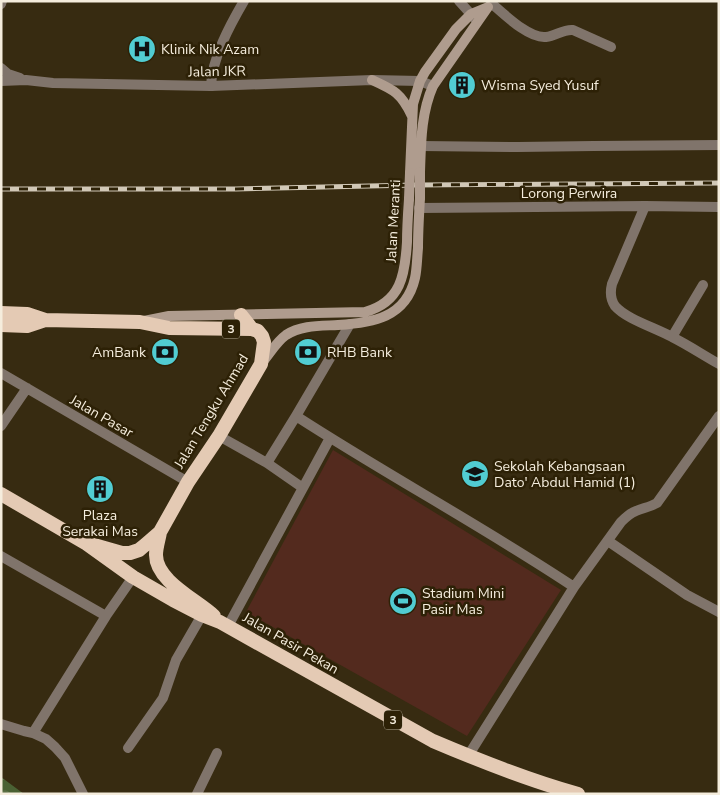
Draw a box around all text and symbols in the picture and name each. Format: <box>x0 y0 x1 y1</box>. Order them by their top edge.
hospital icon: Klinik Nik Azam <box>127 34 157 64</box>
place label: Klinik Nik Azam <box>161 40 259 59</box>
street label: Jalan JKR <box>187 61 246 82</box>
building icon: Wisma Syed Yusuf <box>447 70 477 100</box>
place label: Wisma Syed Yusuf <box>481 76 599 95</box>
street label: Jalan Meranti <box>382 179 405 264</box>
street label: Lorong Perwira <box>521 184 617 203</box>
road number: 3 <box>222 320 240 338</box>
bank icon: AmBank <box>150 337 180 367</box>
bank icon: RHB Bank <box>293 337 323 367</box>
place label: AmBank <box>92 343 147 362</box>
place label: RHB Bank <box>327 343 393 362</box>
street label: Jalan Tengku Ahmad <box>169 351 253 473</box>
street label: Jalan Pasar <box>66 390 137 442</box>
place label: Sekolah Kebangsaan Dato' Abdul Hamid (1) <box>494 457 636 492</box>
school or university icon: Sekolah Kebangsaan Dato' Abdul Hamid (1) <box>460 459 490 489</box>
building icon: Plaza Serakai Mas <box>85 474 115 504</box>
place label: Plaza Serakai Mas <box>62 506 138 541</box>
place label: Stadium Mini Pasir Mas <box>422 584 504 619</box>
sports icon: Stadium Mini Pasir Mas <box>388 586 418 616</box>
street label: Jalan Pasir Pekan <box>238 608 342 679</box>
road number: 3 <box>384 710 402 730</box>

